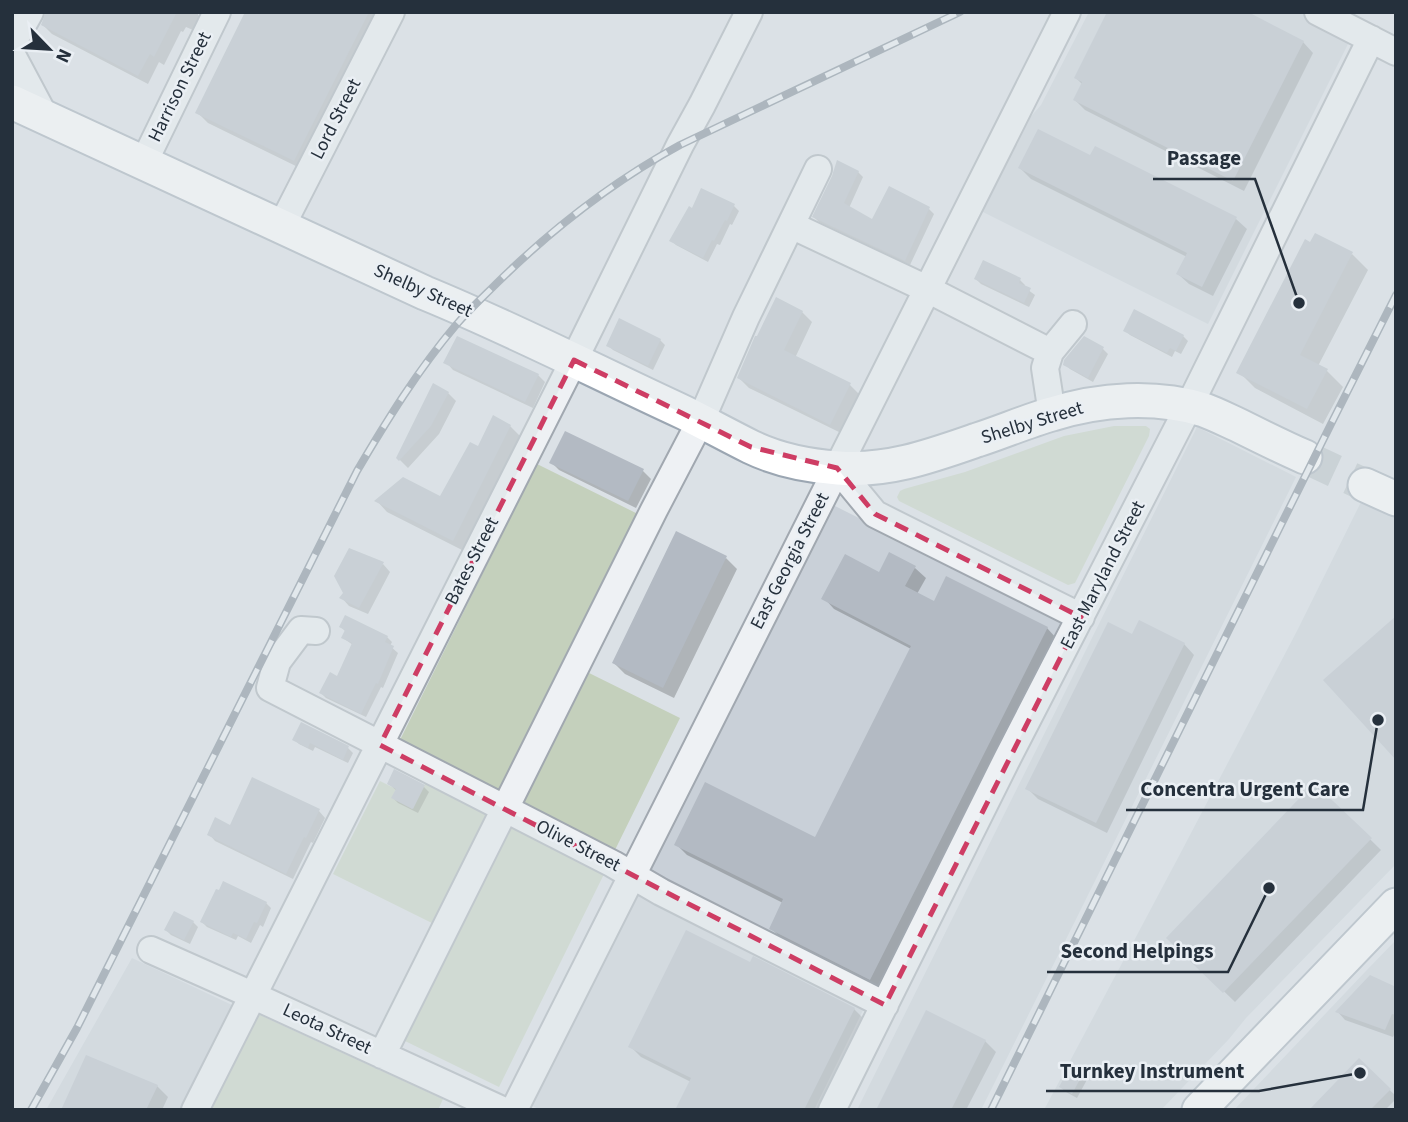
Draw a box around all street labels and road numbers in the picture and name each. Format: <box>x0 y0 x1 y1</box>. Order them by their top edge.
street label: Harrison Street <box>142 27 219 147</box>
street label: Lord Street <box>304 73 368 164</box>
street label: Shelby Street <box>369 257 477 325</box>
street label: Shelby Street <box>978 395 1087 451</box>
street label: East Georgia Street <box>744 487 836 634</box>
street label: East Maryland Street <box>1054 496 1152 654</box>
street label: Bates Street <box>438 512 506 610</box>
street label: Olive Street <box>531 813 626 879</box>
street label: Leota Street <box>278 997 376 1062</box>

